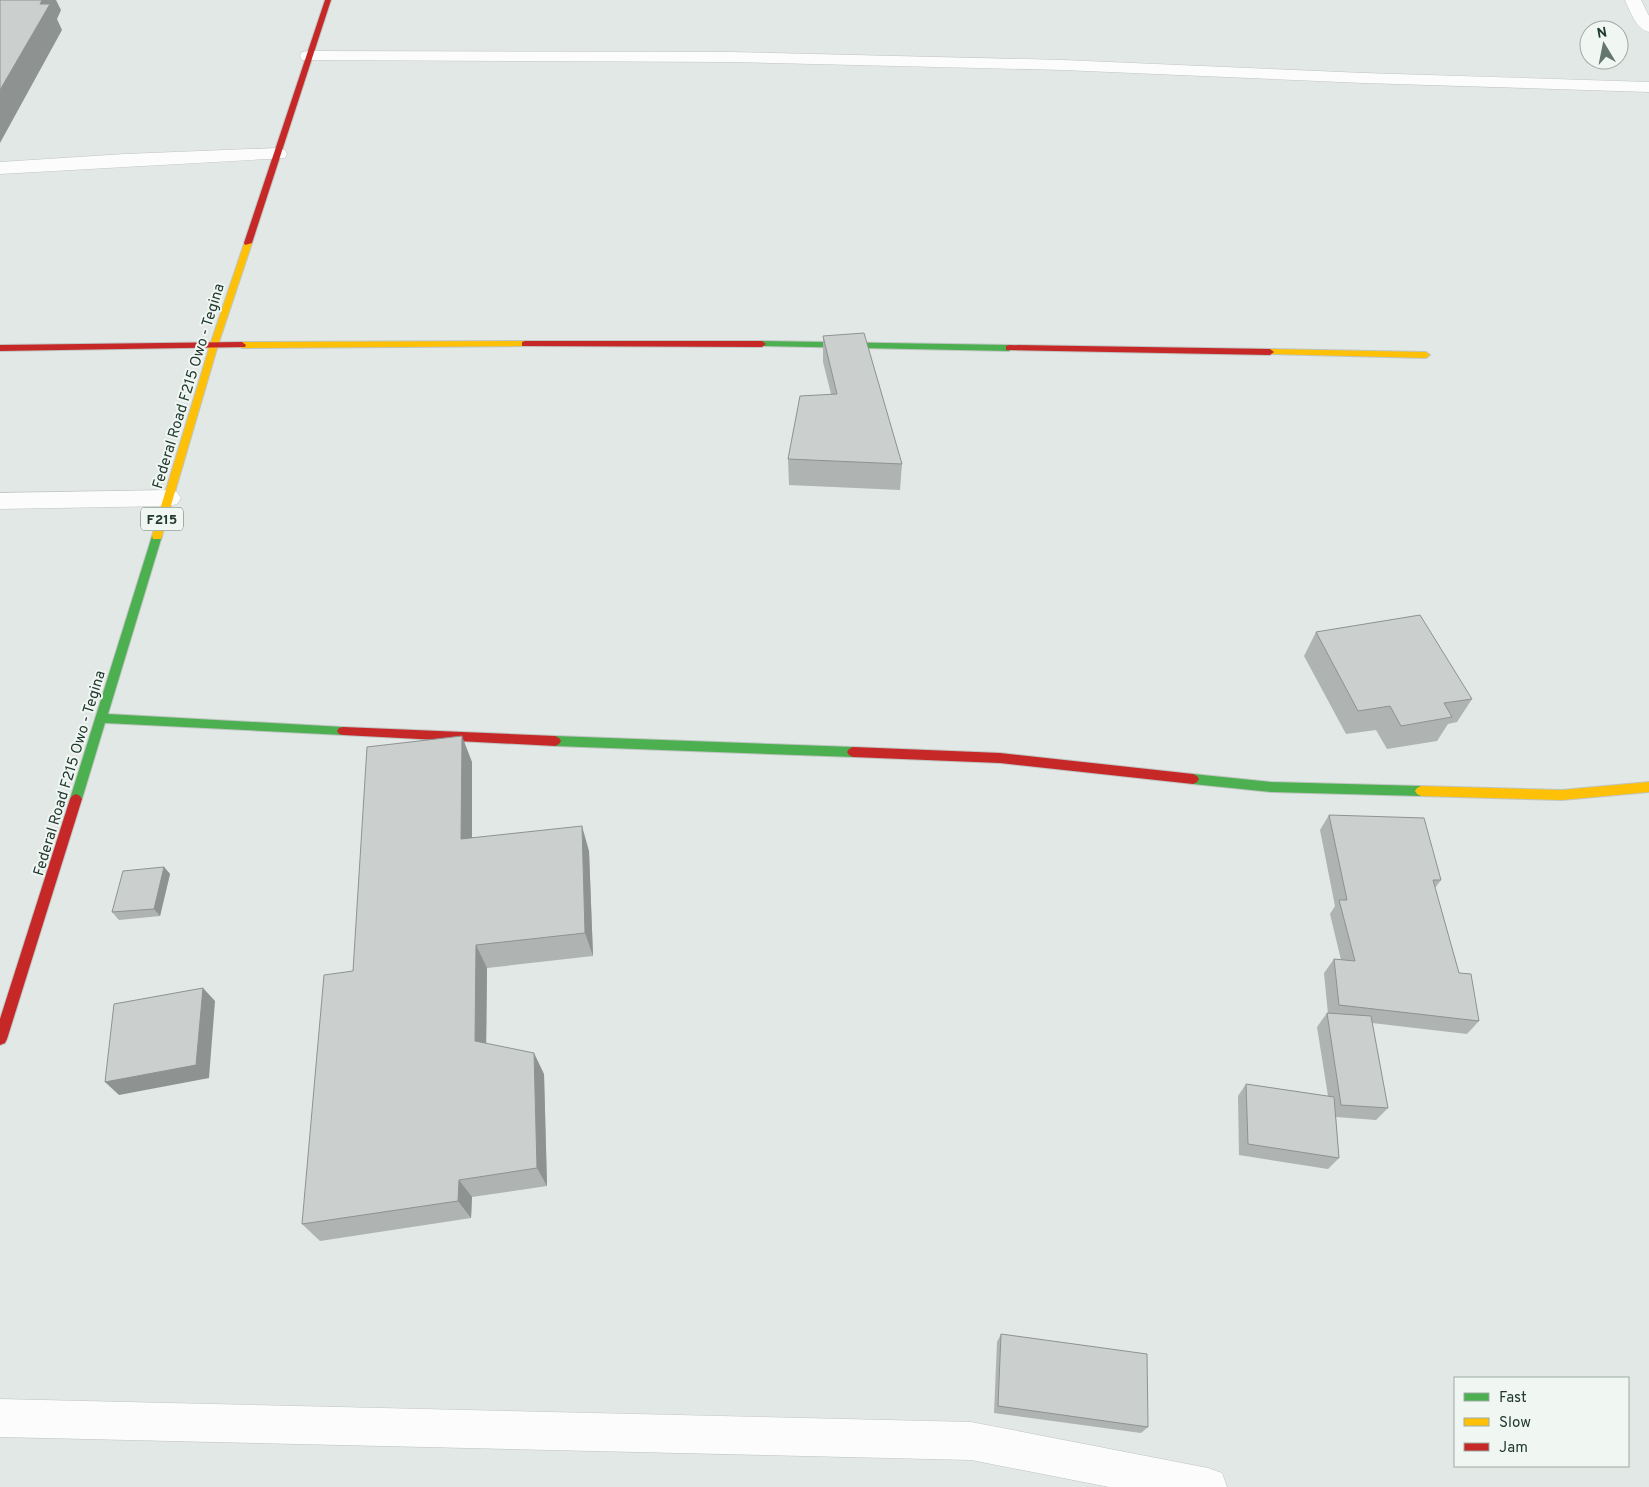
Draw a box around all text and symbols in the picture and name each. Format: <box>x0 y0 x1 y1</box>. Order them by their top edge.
north arrow <box>1579 20 1629 70</box>
text: N <box>1596 24 1608 43</box>
street label: Federal Road F215 Owo - Tegina <box>149 281 230 491</box>
road number: F215 <box>141 508 183 530</box>
street label: Federal Road F215 Owo - Tegina <box>30 668 111 878</box>
legend <box>1454 1377 1629 1467</box>
text: Fast <box>1499 1389 1527 1408</box>
text: Slow <box>1499 1414 1531 1433</box>
text: Jam <box>1499 1439 1528 1458</box>

